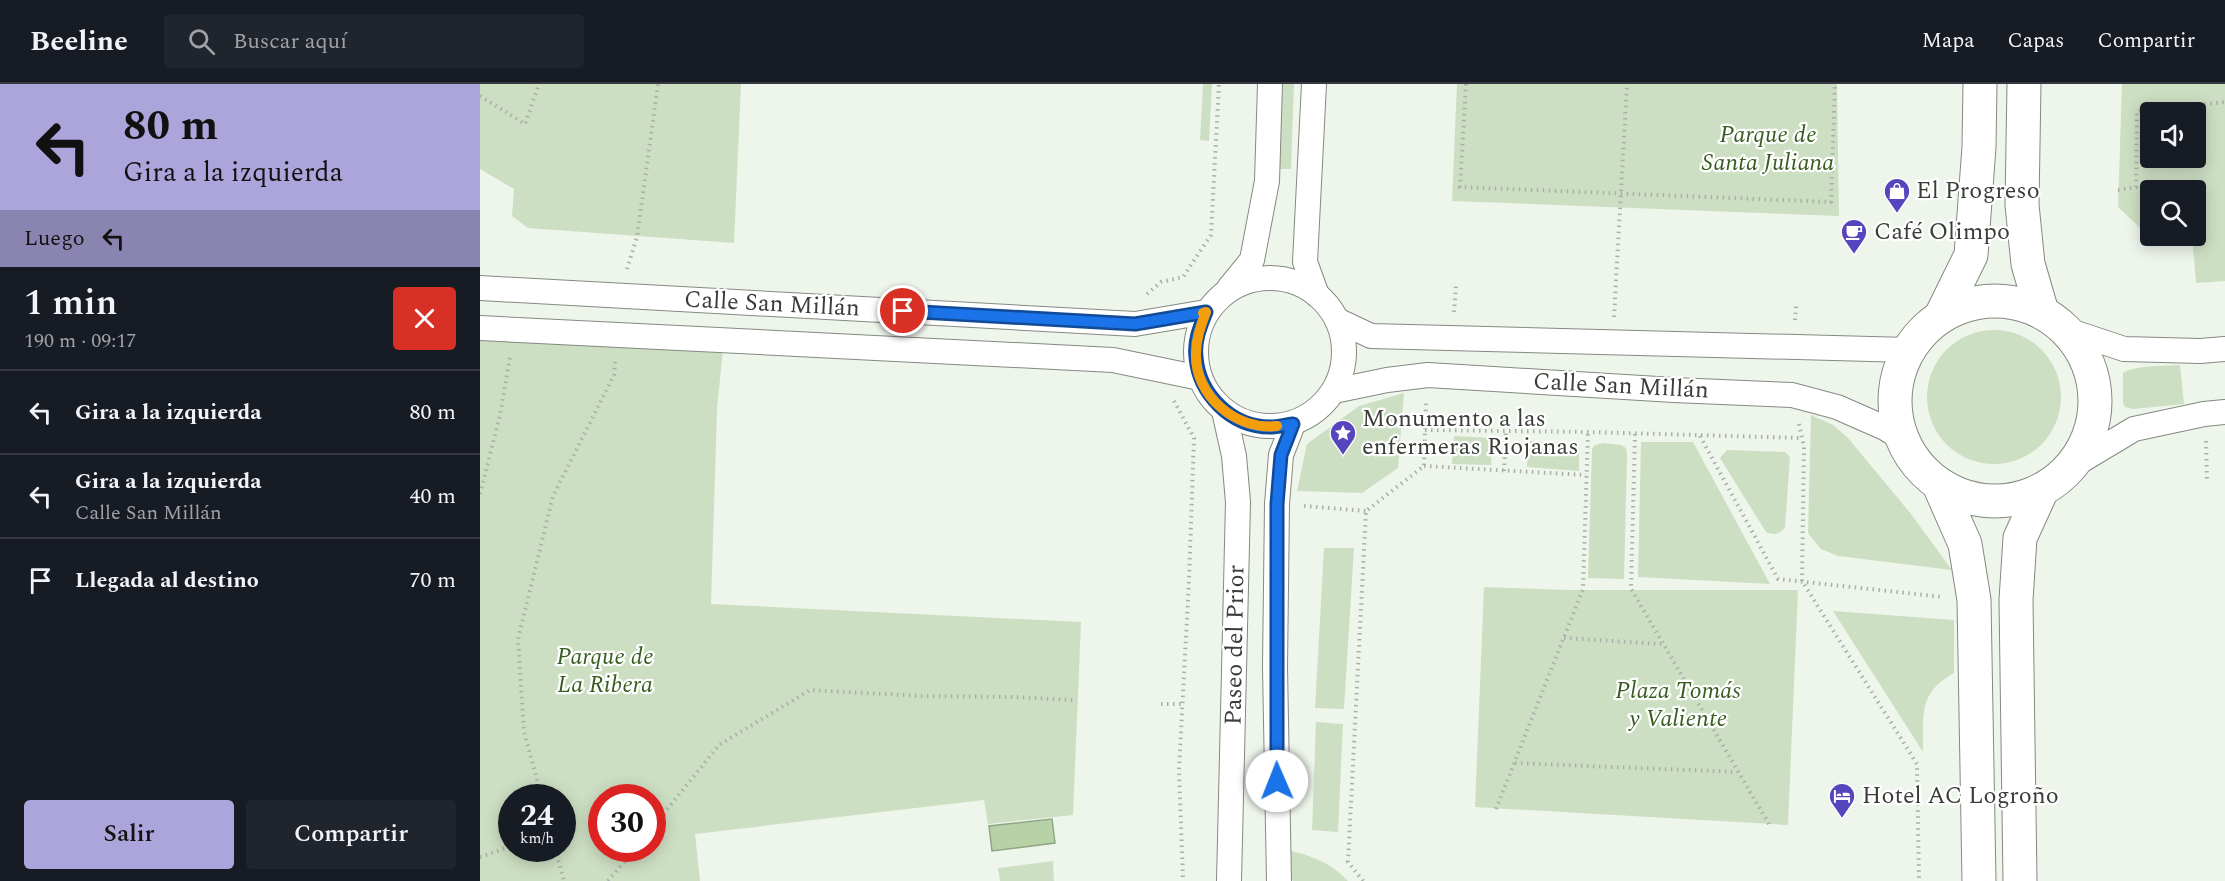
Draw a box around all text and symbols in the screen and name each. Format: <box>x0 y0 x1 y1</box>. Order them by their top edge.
search box <box>164 14 584 68</box>
text: Beeline <box>30 20 128 63</box>
icon: search <box>185 25 218 58</box>
text: Buscar aquí <box>233 25 347 58</box>
text: Mapa <box>1922 25 1975 57</box>
text: Capas <box>2008 25 2064 57</box>
text: Compartir <box>2097 25 2195 57</box>
text: 80 m <box>123 95 218 158</box>
map controls <box>2140 102 2206 246</box>
button: sound <box>2140 102 2206 168</box>
icon: left <box>24 108 102 186</box>
park label: Parque de Santa Juliana <box>1702 117 1834 181</box>
text: Gira a la izquierda <box>123 152 343 194</box>
place label: El Progreso <box>1916 173 2040 209</box>
shop icon: El Progreso <box>1882 176 1912 214</box>
button: search <box>2140 180 2206 246</box>
place label: Café Olimpo <box>1874 214 2010 250</box>
cafe icon: Café Olimpo <box>1839 217 1869 255</box>
text: Luego <box>24 222 85 255</box>
icon: left <box>97 222 130 255</box>
text: 1 min <box>24 276 117 331</box>
street label: Calle San Millán <box>683 281 861 327</box>
pin <box>877 285 928 336</box>
button: close <box>393 287 456 350</box>
icon: arrive <box>886 294 919 327</box>
text: 190 m · 09:17 <box>24 326 136 356</box>
street label: Calle San Millán <box>1532 363 1710 409</box>
icon: left <box>24 396 57 429</box>
text: Gira a la izquierda <box>75 396 262 429</box>
text: 80 m <box>410 396 456 429</box>
place label: Monumento a las enfermeras Riojanas <box>1362 401 1579 465</box>
place icon: Monumento a las enfermeras Riojanas <box>1328 418 1358 456</box>
text: Gira a la izquierda <box>75 465 262 498</box>
icon: left <box>24 480 57 513</box>
text: 40 m <box>410 480 456 513</box>
text: Calle San Millán <box>75 498 222 528</box>
icon: arrive <box>24 564 57 597</box>
text: Llegada al destino <box>75 564 259 597</box>
text: 70 m <box>410 564 456 597</box>
street label: Paseo del Prior <box>1216 565 1254 725</box>
park label: Parque de La Ribera <box>556 639 654 703</box>
park label: Plaza Tomás y Valiente <box>1615 673 1741 737</box>
position arrow <box>1245 749 1309 813</box>
place label: Hotel AC Logroño <box>1862 778 2059 814</box>
hotel icon: Hotel AC Logroño <box>1827 781 1857 819</box>
speed limit sign: 30 <box>588 784 666 862</box>
text: 24 <box>520 793 554 839</box>
button: Salir <box>24 800 234 869</box>
button: Compartir <box>246 800 456 869</box>
text: km/h <box>520 827 554 850</box>

